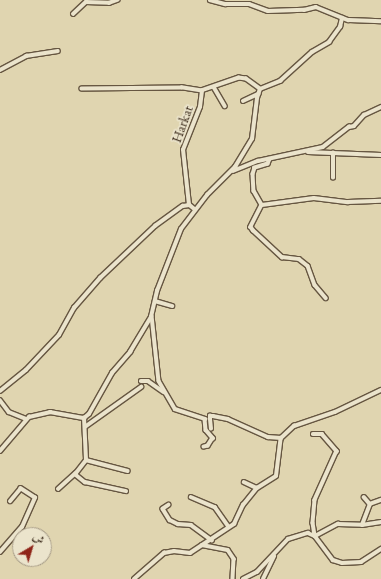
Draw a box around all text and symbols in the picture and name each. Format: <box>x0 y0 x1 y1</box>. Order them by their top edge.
street label: Harkat <box>168 103 196 145</box>
north arrow <box>12 527 52 567</box>
text: ش <box>30 529 47 547</box>

